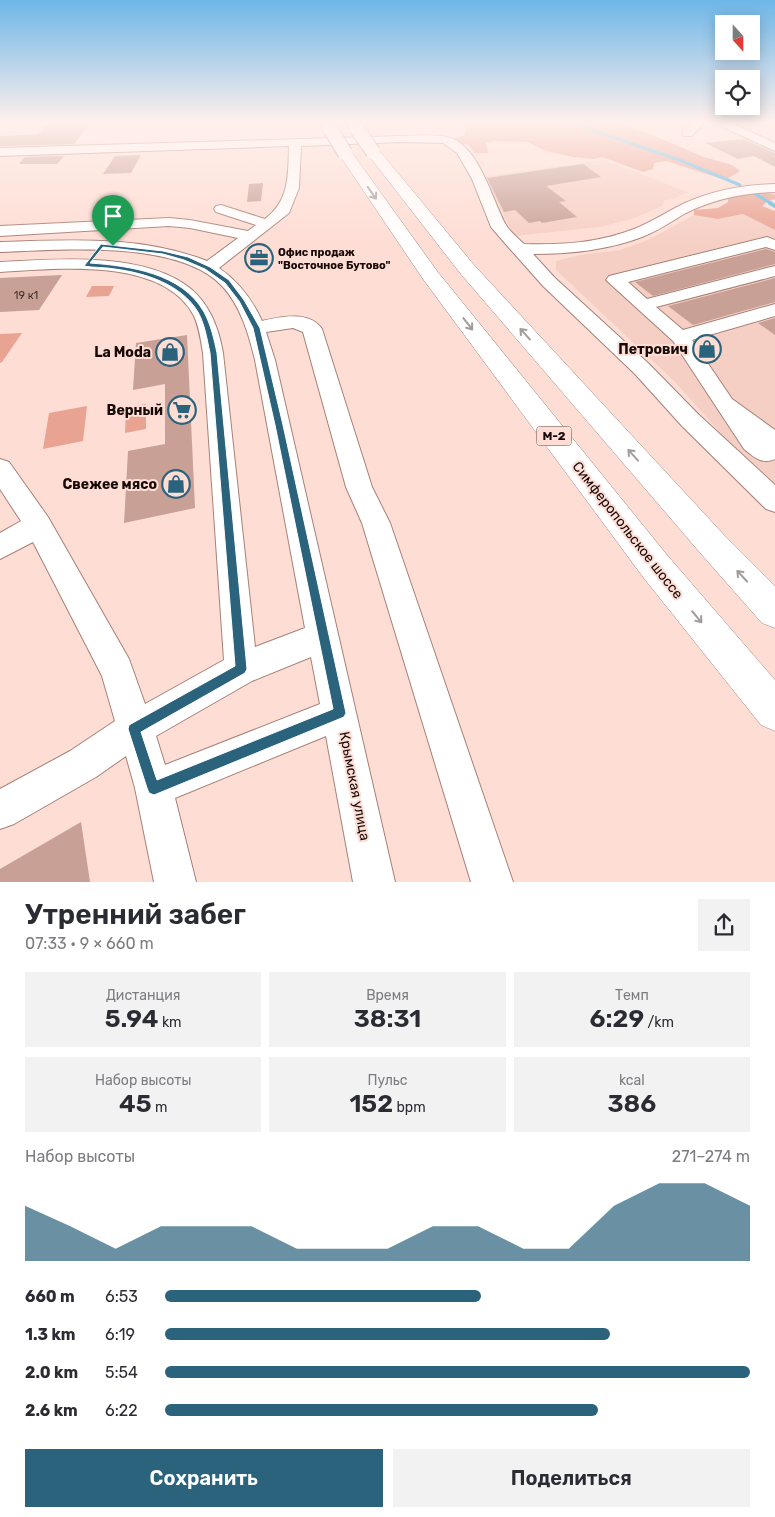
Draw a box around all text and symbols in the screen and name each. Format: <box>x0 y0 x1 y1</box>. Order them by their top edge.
north arrow <box>715 15 760 60</box>
map controls <box>715 15 760 115</box>
button: locate <box>715 70 760 115</box>
one-way arrow <box>367 186 377 200</box>
pin <box>92 195 134 246</box>
icon: arrive <box>99 202 127 230</box>
office icon: Офис продаж "Восточное Бутово" <box>244 243 274 273</box>
place label: Офис продаж "Восточное Бутово" <box>278 246 391 272</box>
house number: 19 к1 <box>14 289 38 302</box>
one-way arrow <box>462 317 473 330</box>
one-way arrow <box>519 327 531 340</box>
shop icon: Петрович <box>692 334 722 364</box>
shop icon: La Moda <box>155 337 185 367</box>
place label: Петрович <box>618 341 688 358</box>
place label: La Moda <box>94 344 151 361</box>
supermarket icon: Верный <box>167 395 197 425</box>
place label: Верный <box>107 402 163 419</box>
road number: М-2 <box>536 426 572 446</box>
one-way arrow <box>627 449 639 462</box>
street label: Симферопольское шоссе <box>569 458 687 602</box>
shop icon: Свежее мясо <box>161 469 191 499</box>
place label: Свежее мясо <box>63 476 157 493</box>
one-way arrow <box>736 570 748 582</box>
one-way arrow <box>692 611 703 624</box>
street label: Крымская улица <box>336 730 373 842</box>
text: Утренний забег <box>25 898 246 931</box>
button: share <box>698 899 750 951</box>
text: 07:33 · 9 × 660 m <box>25 934 154 953</box>
text: Дистанция <box>106 987 180 1004</box>
text: Время <box>366 987 409 1004</box>
text: Темп <box>615 987 649 1004</box>
text: 5.94 <box>105 1004 158 1033</box>
text: 38:31 <box>354 1004 421 1033</box>
text: 6:29 <box>590 1004 644 1033</box>
text: km <box>158 1014 182 1031</box>
text: /km <box>644 1014 674 1031</box>
text: Набор высоты <box>95 1072 191 1089</box>
text: Пульс <box>367 1072 408 1089</box>
text: kcal <box>619 1072 645 1089</box>
text: 45 <box>119 1089 151 1118</box>
text: 152 <box>349 1089 393 1118</box>
text: 386 <box>607 1089 656 1118</box>
text: m <box>151 1099 167 1116</box>
text: bpm <box>393 1099 426 1116</box>
text: Набор высоты <box>25 1147 135 1166</box>
text: 271–274 m <box>672 1147 750 1166</box>
text: 660 m <box>25 1287 75 1306</box>
text: 6:53 <box>105 1287 138 1306</box>
text: 1.3 km <box>25 1325 75 1344</box>
text: 6:19 <box>105 1325 135 1344</box>
text: 2.0 km <box>25 1363 78 1382</box>
text: 5:54 <box>105 1363 138 1382</box>
text: 2.6 km <box>25 1401 78 1420</box>
text: 6:22 <box>105 1401 138 1420</box>
button: Сохранить <box>25 1449 383 1507</box>
button: Поделиться <box>393 1449 750 1507</box>

